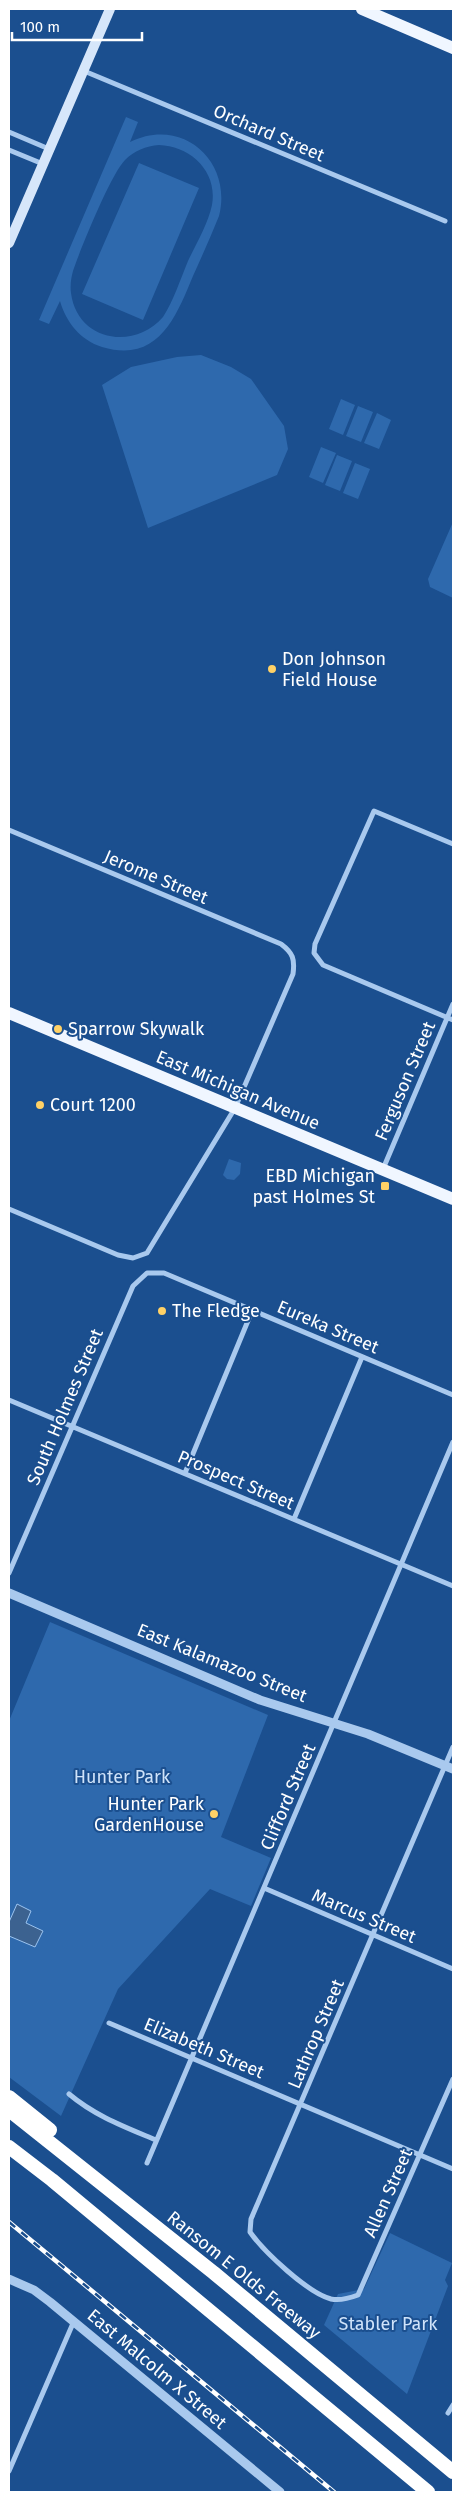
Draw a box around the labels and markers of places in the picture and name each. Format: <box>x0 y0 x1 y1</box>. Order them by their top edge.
place label: Don Johnson Field House <box>282 648 386 691</box>
marker: Don Johnson Field House <box>266 663 278 675</box>
place label: Sparrow Skywalk <box>68 1018 205 1040</box>
marker: Sparrow Skywalk <box>52 1023 64 1035</box>
place label: Court 1200 <box>50 1094 136 1116</box>
marker: Court 1200 <box>34 1099 46 1111</box>
place label: EBD Michigan past Holmes St <box>252 1165 375 1208</box>
marker: EBD Michigan past Holmes St <box>379 1180 391 1192</box>
place label: The Fledge <box>172 1300 260 1322</box>
marker: The Fledge <box>156 1305 168 1317</box>
place label: Hunter Park GardenHouse <box>94 1793 205 1836</box>
marker: Hunter Park GardenHouse <box>208 1808 220 1820</box>

